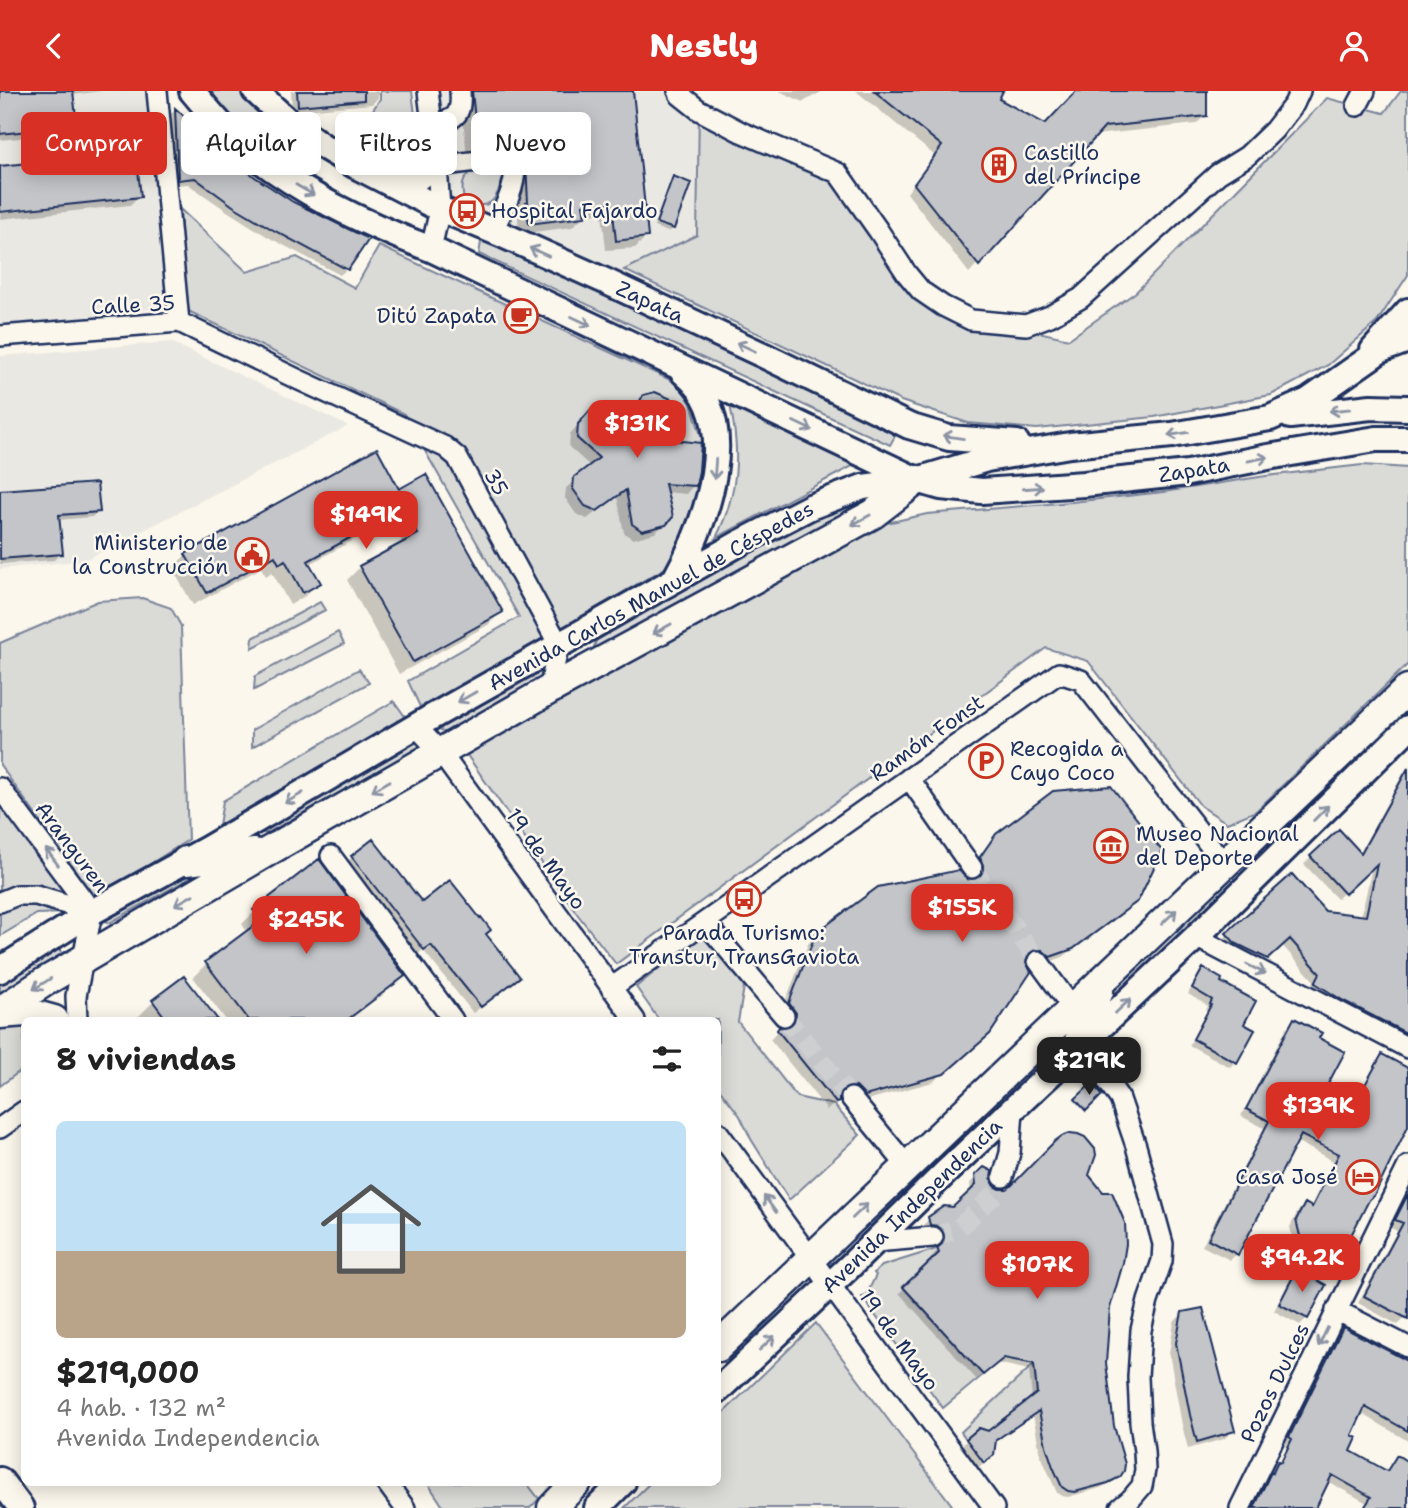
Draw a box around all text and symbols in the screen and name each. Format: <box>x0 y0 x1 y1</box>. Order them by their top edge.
text: Nestly <box>649 24 759 67</box>
icon: back <box>35 27 73 65</box>
icon: person <box>1335 27 1373 65</box>
chip: Comprar <box>21 112 167 175</box>
chip: Alquilar <box>181 112 321 175</box>
chip: Filtros <box>335 112 457 175</box>
chip: Nuevo <box>471 112 591 175</box>
place label: Castillo del Príncipe <box>1024 139 1141 191</box>
building icon: Castillo del Príncipe <box>980 146 1018 184</box>
one-way arrow <box>295 183 315 197</box>
bus stop icon: Hospital Fajardo <box>448 192 486 230</box>
place label: Hospital Fajardo <box>491 197 658 225</box>
one-way arrow <box>529 245 550 258</box>
street label: Zapata <box>612 274 688 330</box>
street label: Calle 35 <box>90 289 176 321</box>
cafe icon: Ditú Zapata <box>502 297 540 335</box>
place label: Ditú Zapata <box>377 302 496 330</box>
one-way arrow <box>570 315 591 328</box>
one-way arrow <box>736 340 757 353</box>
pin: $131K <box>588 401 686 460</box>
one-way arrow <box>1329 404 1352 417</box>
text: $131K <box>604 408 670 438</box>
one-way arrow <box>792 420 813 433</box>
one-way arrow <box>1167 428 1190 441</box>
one-way arrow <box>942 430 965 443</box>
street label: Zapata <box>1156 451 1232 489</box>
one-way arrow <box>1246 452 1269 466</box>
one-way arrow <box>708 457 721 480</box>
street label: 35 <box>477 464 515 500</box>
one-way arrow <box>1021 481 1043 494</box>
pin: $149K <box>317 491 415 551</box>
street label: Avenida Carlos Manuel de Céspedes <box>483 495 819 697</box>
text: $149K <box>330 499 402 529</box>
one-way arrow <box>852 513 872 527</box>
place label: Ministerio de la Construcción <box>72 529 228 581</box>
public building icon: Ministerio de la Construcción <box>233 536 271 574</box>
one-way arrow <box>652 622 672 636</box>
street label: Ramón Fonst <box>864 688 990 788</box>
one-way arrow <box>457 691 478 704</box>
place label: Recogida a Cayo Coco <box>1010 735 1123 787</box>
parking icon: Recogida a Cayo Coco <box>967 742 1005 780</box>
one-way arrow <box>371 779 391 793</box>
one-way arrow <box>285 791 305 805</box>
street label: Aranguren <box>29 796 116 898</box>
street label: 19 de Mayo <box>500 802 592 916</box>
one-way arrow <box>1313 805 1330 822</box>
place label: Museo Nacional del Deporte <box>1136 820 1299 872</box>
museum icon: Museo Nacional del Deporte <box>1092 827 1130 865</box>
one-way arrow <box>44 849 59 867</box>
bus stop icon: Parada Turismo: Transtur, TransGaviota <box>725 880 763 918</box>
pin: $155K <box>913 885 1011 944</box>
text: $155K <box>927 892 997 922</box>
one-way arrow <box>175 894 195 908</box>
pin: $245K <box>257 897 355 956</box>
text: $245K <box>268 904 344 934</box>
one-way arrow <box>1160 909 1177 926</box>
place label: Parada Turismo: Transtur, TransGaviota <box>629 919 859 971</box>
one-way arrow <box>1245 963 1266 976</box>
one-way arrow <box>32 978 52 992</box>
one-way arrow <box>1114 998 1131 1015</box>
pin: $219K <box>1040 1037 1138 1097</box>
text: 8 viviendas <box>56 1039 236 1080</box>
icon: filters <box>648 1040 686 1078</box>
text: $219K <box>1053 1045 1125 1075</box>
pin: $139K <box>1269 1083 1367 1142</box>
text: $139K <box>1282 1090 1354 1120</box>
street label: Avenida Independencia <box>816 1112 1008 1300</box>
hotel icon: Casa José <box>1344 1158 1382 1196</box>
place label: Casa José <box>1235 1163 1338 1191</box>
icon: home <box>308 1166 434 1292</box>
one-way arrow <box>763 1194 778 1213</box>
one-way arrow <box>851 1202 868 1219</box>
pin: $94.2K <box>1245 1235 1359 1294</box>
pin: $107K <box>988 1241 1086 1301</box>
text: $94.2K <box>1260 1242 1344 1272</box>
text: $107K <box>1001 1249 1073 1279</box>
street label: 19 de Mayo <box>853 1283 945 1397</box>
street label: Pozos Dulces <box>1234 1318 1316 1448</box>
one-way arrow <box>1316 1326 1329 1347</box>
one-way arrow <box>758 1335 776 1351</box>
text: $219,000 <box>56 1352 199 1393</box>
text: 4 hab. · 132 m² <box>56 1393 226 1423</box>
text: Avenida Independencia <box>56 1423 320 1453</box>

